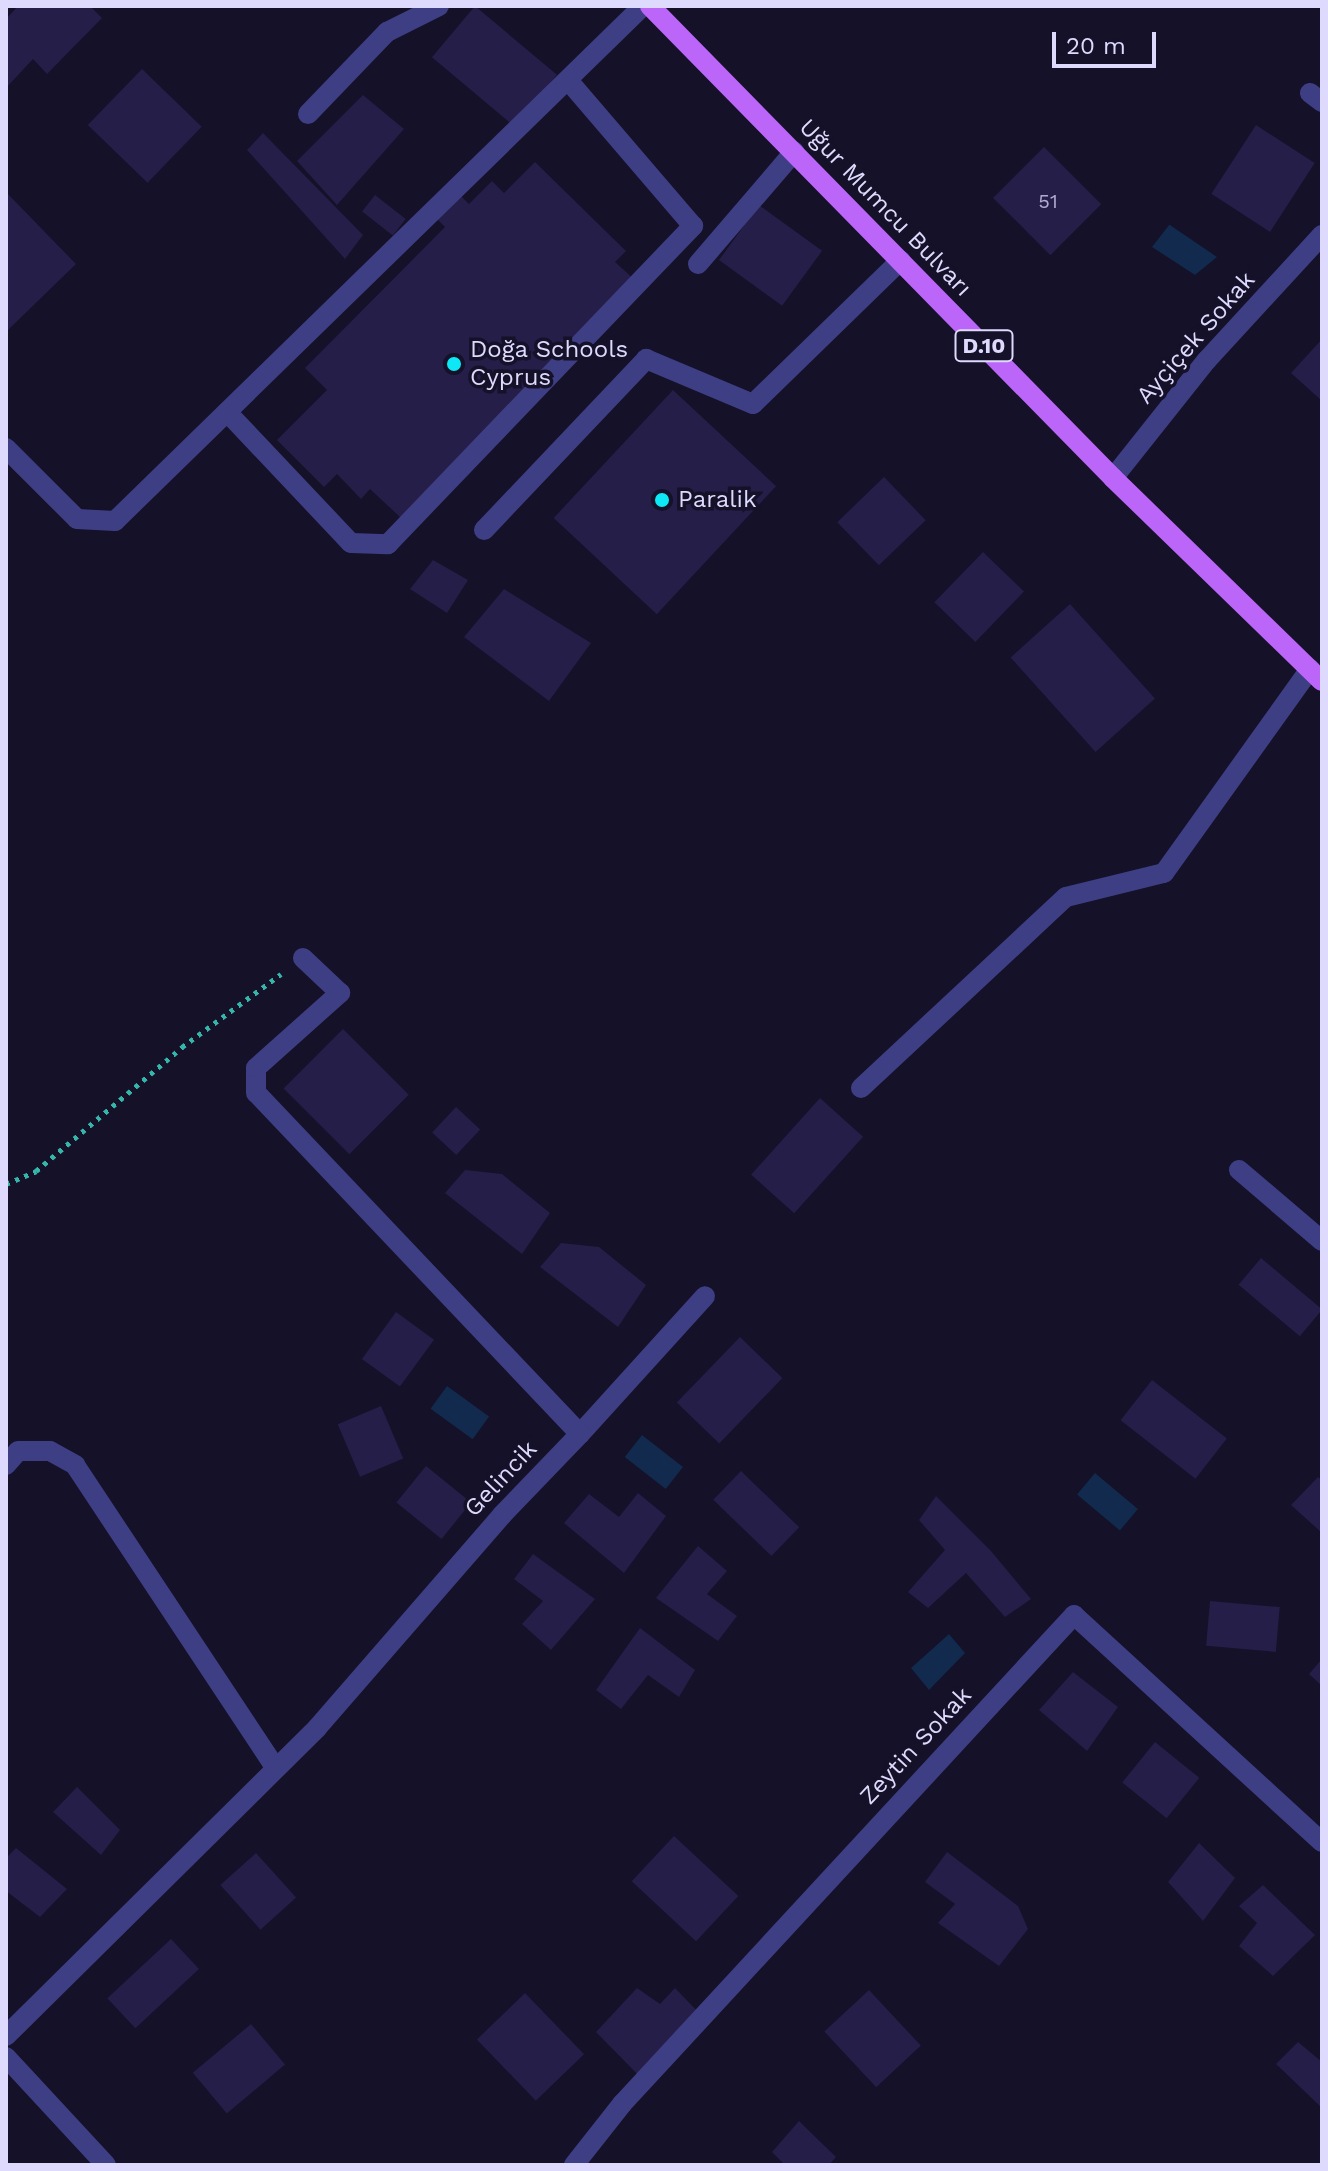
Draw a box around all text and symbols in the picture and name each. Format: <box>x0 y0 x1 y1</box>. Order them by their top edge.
scale bar <box>1056 16 1160 66</box>
text: 20 m <box>1066 32 1126 60</box>
street label: Uğur Mumcu Bulvarı <box>793 113 977 303</box>
house number: 51 <box>1038 189 1058 213</box>
street label: Ayçiçek Sokak <box>1131 266 1261 410</box>
road number: D.10 <box>954 328 1014 364</box>
place label: Doğa Schools Cyprus <box>470 336 629 392</box>
marker: Doğa Schools Cyprus <box>445 355 463 373</box>
place label: Paralik <box>678 486 757 514</box>
marker: Paralik <box>653 491 671 509</box>
street label: Gelincik <box>459 1435 543 1523</box>
street label: Zeytin Sokak <box>854 1681 978 1811</box>

